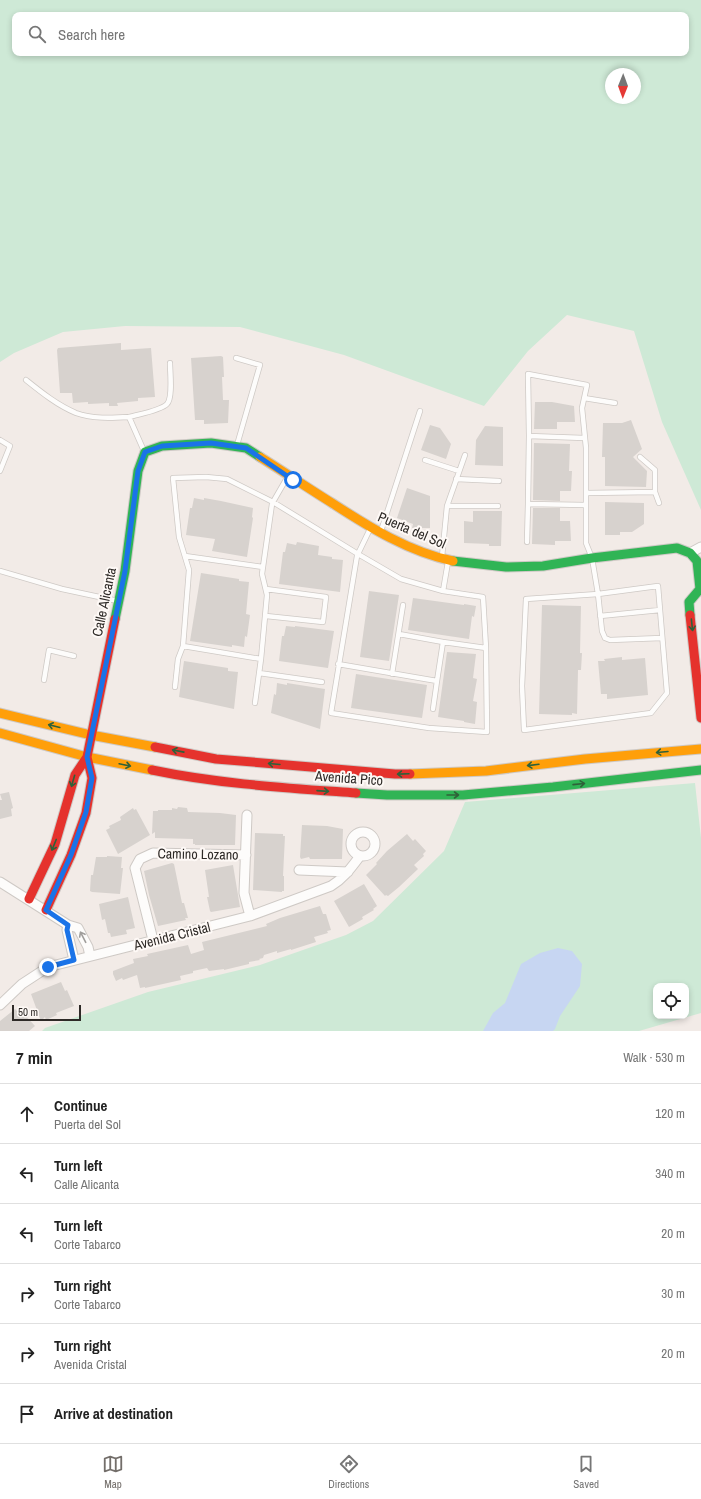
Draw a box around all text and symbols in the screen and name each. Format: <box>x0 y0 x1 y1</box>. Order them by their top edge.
search box <box>12 12 689 56</box>
icon: search <box>26 23 48 45</box>
text: Search here <box>58 24 125 45</box>
north arrow <box>605 68 641 104</box>
route start <box>284 471 302 489</box>
street label: Puerta del Sol <box>375 508 449 552</box>
street label: Calle Alicanta <box>88 565 120 638</box>
one-way arrow <box>688 618 695 631</box>
one-way arrow <box>47 722 60 729</box>
one-way arrow <box>172 747 185 755</box>
one-way arrow <box>656 749 669 756</box>
one-way arrow <box>268 760 281 767</box>
one-way arrow <box>118 761 131 769</box>
one-way arrow <box>527 761 540 769</box>
street label: Avenida Pico <box>313 767 384 789</box>
one-way arrow <box>397 770 410 777</box>
one-way arrow <box>69 774 76 787</box>
one-way arrow <box>572 780 585 788</box>
one-way arrow <box>316 787 329 794</box>
one-way arrow <box>446 791 459 799</box>
one-way arrow <box>50 839 57 851</box>
street label: Camino Lozano <box>157 844 239 864</box>
street label: Avenida Cristal <box>131 918 212 954</box>
one-way arrow <box>79 931 86 943</box>
route end <box>39 958 57 976</box>
map controls <box>653 983 689 1019</box>
button: locate <box>653 983 689 1019</box>
scale bar <box>12 1003 81 1022</box>
text: 50 m <box>18 1005 38 1019</box>
text: 7 min <box>16 1046 52 1069</box>
text: Walk · 530 m <box>623 1049 685 1066</box>
text: Continue <box>54 1095 107 1116</box>
icon: ahead <box>16 1103 38 1125</box>
text: 120 m <box>655 1105 685 1122</box>
text: Puerta del Sol <box>54 1116 121 1133</box>
text: Turn left <box>54 1155 102 1176</box>
icon: left <box>16 1163 38 1185</box>
text: 340 m <box>655 1165 685 1182</box>
text: Calle Alicanta <box>54 1176 119 1193</box>
text: Turn left <box>54 1215 102 1236</box>
icon: left <box>16 1223 38 1245</box>
text: 20 m <box>661 1225 685 1242</box>
text: Corte Tabarco <box>54 1236 121 1253</box>
text: Turn right <box>54 1275 111 1296</box>
icon: right <box>16 1283 38 1305</box>
text: 30 m <box>661 1285 685 1302</box>
text: Corte Tabarco <box>54 1296 121 1313</box>
text: Turn right <box>54 1335 111 1356</box>
icon: right <box>16 1343 38 1365</box>
text: 20 m <box>661 1345 685 1362</box>
text: Avenida Cristal <box>54 1356 127 1373</box>
icon: arrive <box>16 1403 38 1425</box>
text: Arrive at destination <box>54 1403 173 1424</box>
tab: Map <box>102 1453 124 1491</box>
tab: Directions <box>328 1453 369 1491</box>
tab: Saved <box>573 1453 599 1491</box>

